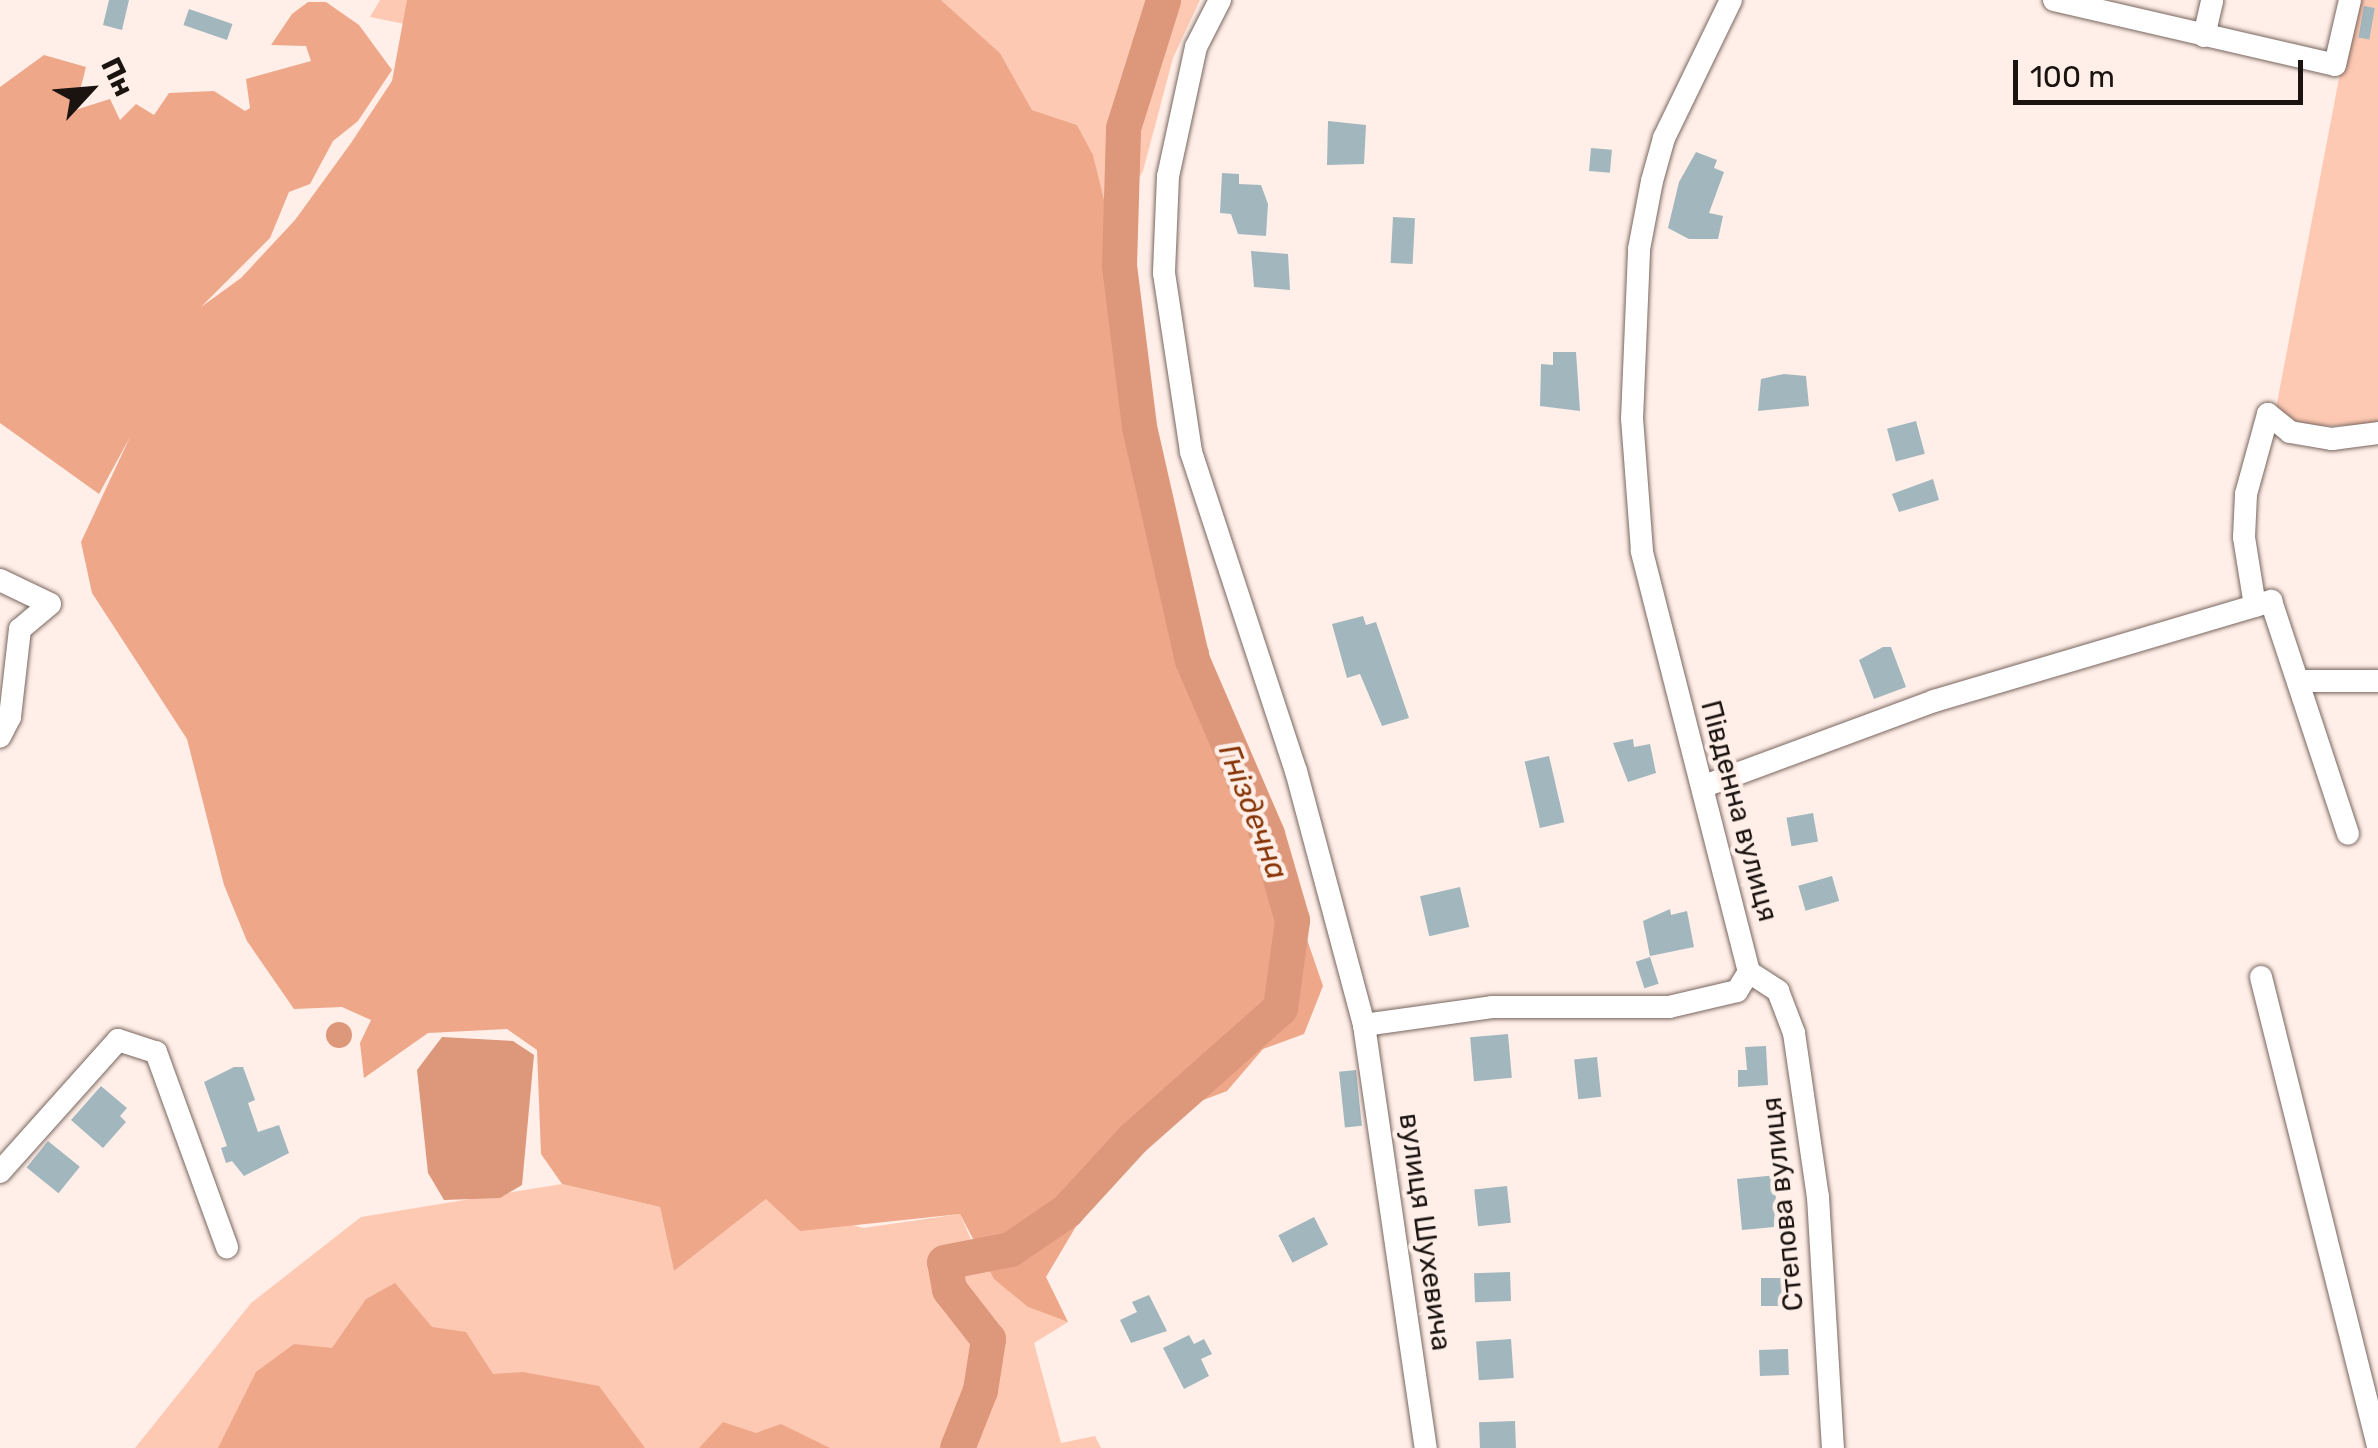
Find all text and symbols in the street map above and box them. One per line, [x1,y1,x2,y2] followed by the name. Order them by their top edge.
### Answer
[40,40,140,140] north arrow
[2018,40,2308,102] scale bar
[94,52,141,101] text: Пн
[2030,59,2115,95] text: 100 m
[1693,697,1785,925] street label: Південна вулиця
[1211,740,1295,884] water label: Гніздечна
[1755,1095,1811,1313] street label: Степова вулиця
[1392,1111,1458,1353] street label: вулиця Шухевича

